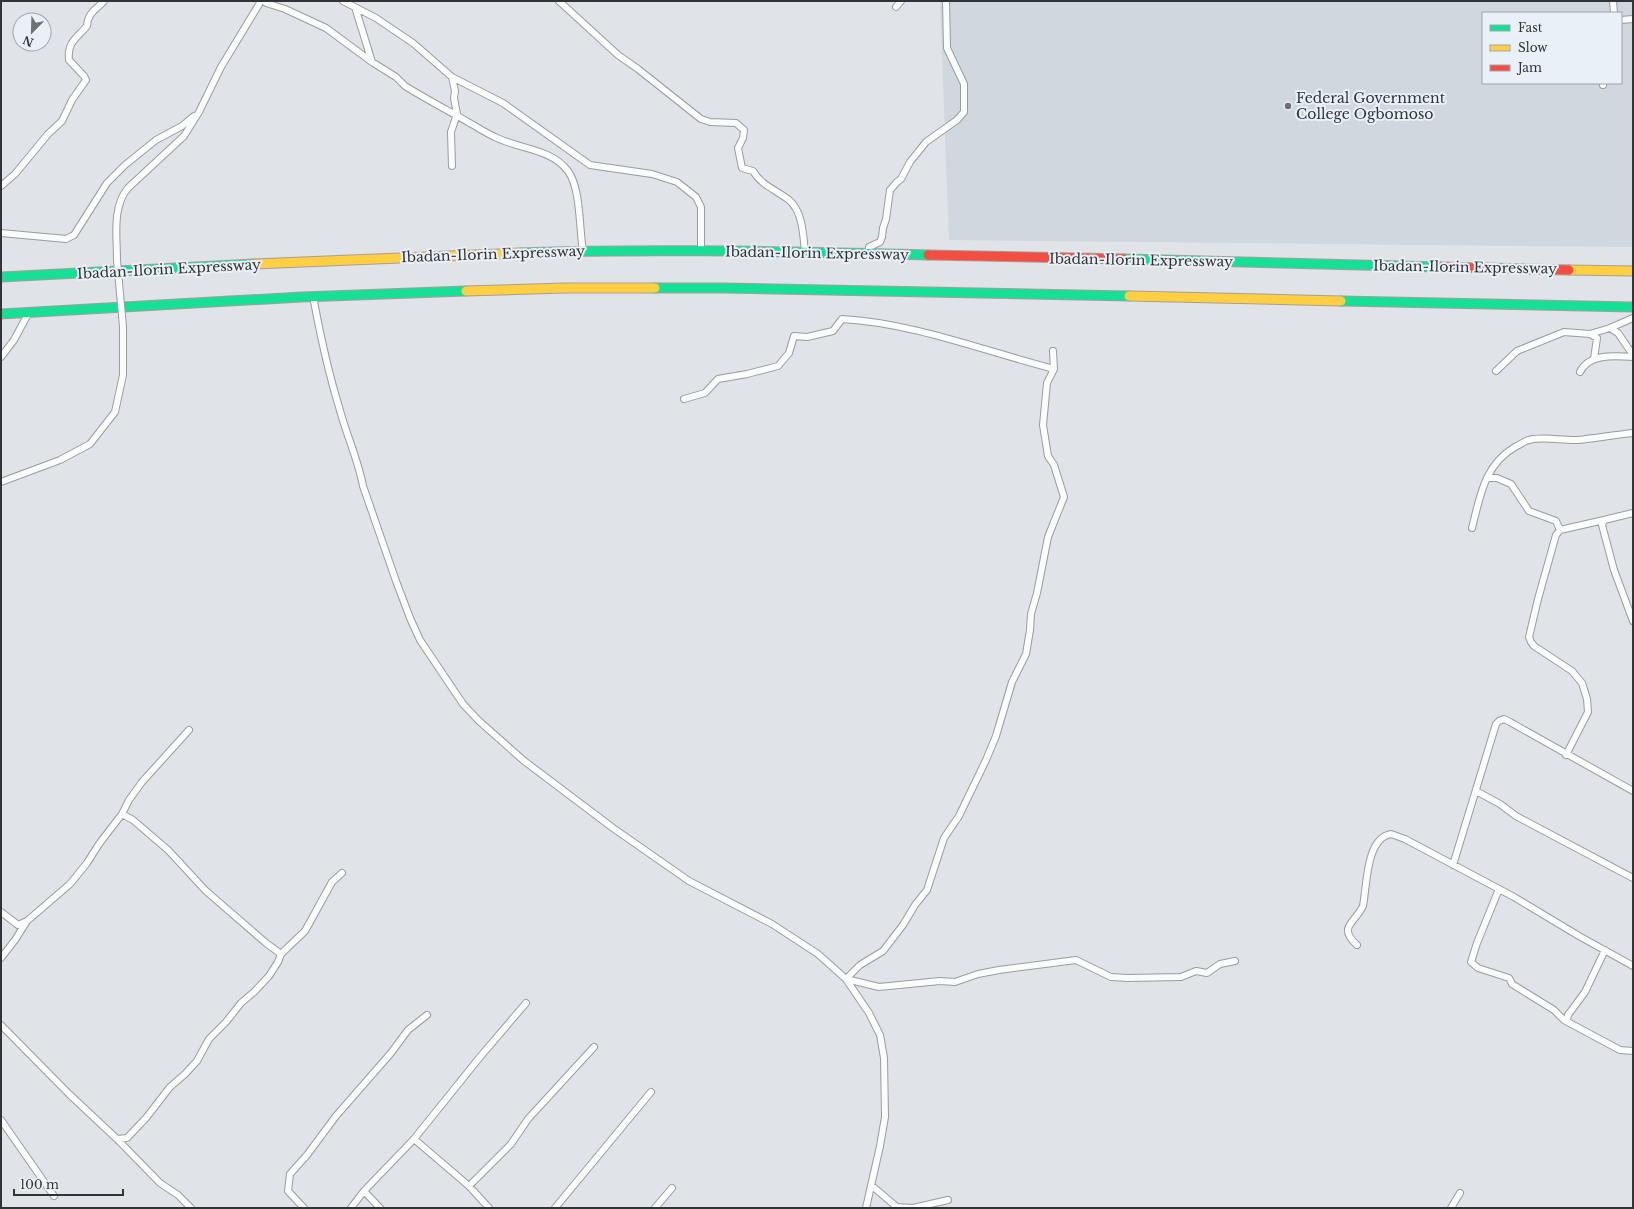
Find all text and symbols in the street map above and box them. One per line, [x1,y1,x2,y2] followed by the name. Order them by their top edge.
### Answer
[12,12,52,52] north arrow
[1482,12,1622,84] legend
[1518,20,1543,35] text: Fast
[20,32,36,50] text: N
[1518,40,1548,55] text: Slow
[1516,60,1542,75] text: Jam
[1296,89,1446,123] place label: Federal Government College Ogbomoso
[1283,101,1293,111] marker: Federal Government College Ogbomoso
[401,242,585,266] street label: Ibadan-Ilorin Expressway
[725,242,909,264] street label: Ibadan-Ilorin Expressway
[1049,249,1233,271] street label: Ibadan-Ilorin Expressway
[77,255,261,283] street label: Ibadan-Ilorin Expressway
[1373,256,1557,278] street label: Ibadan-Ilorin Expressway
[14,1171,123,1197] scale bar
[20,1177,59,1192] text: 100 m

